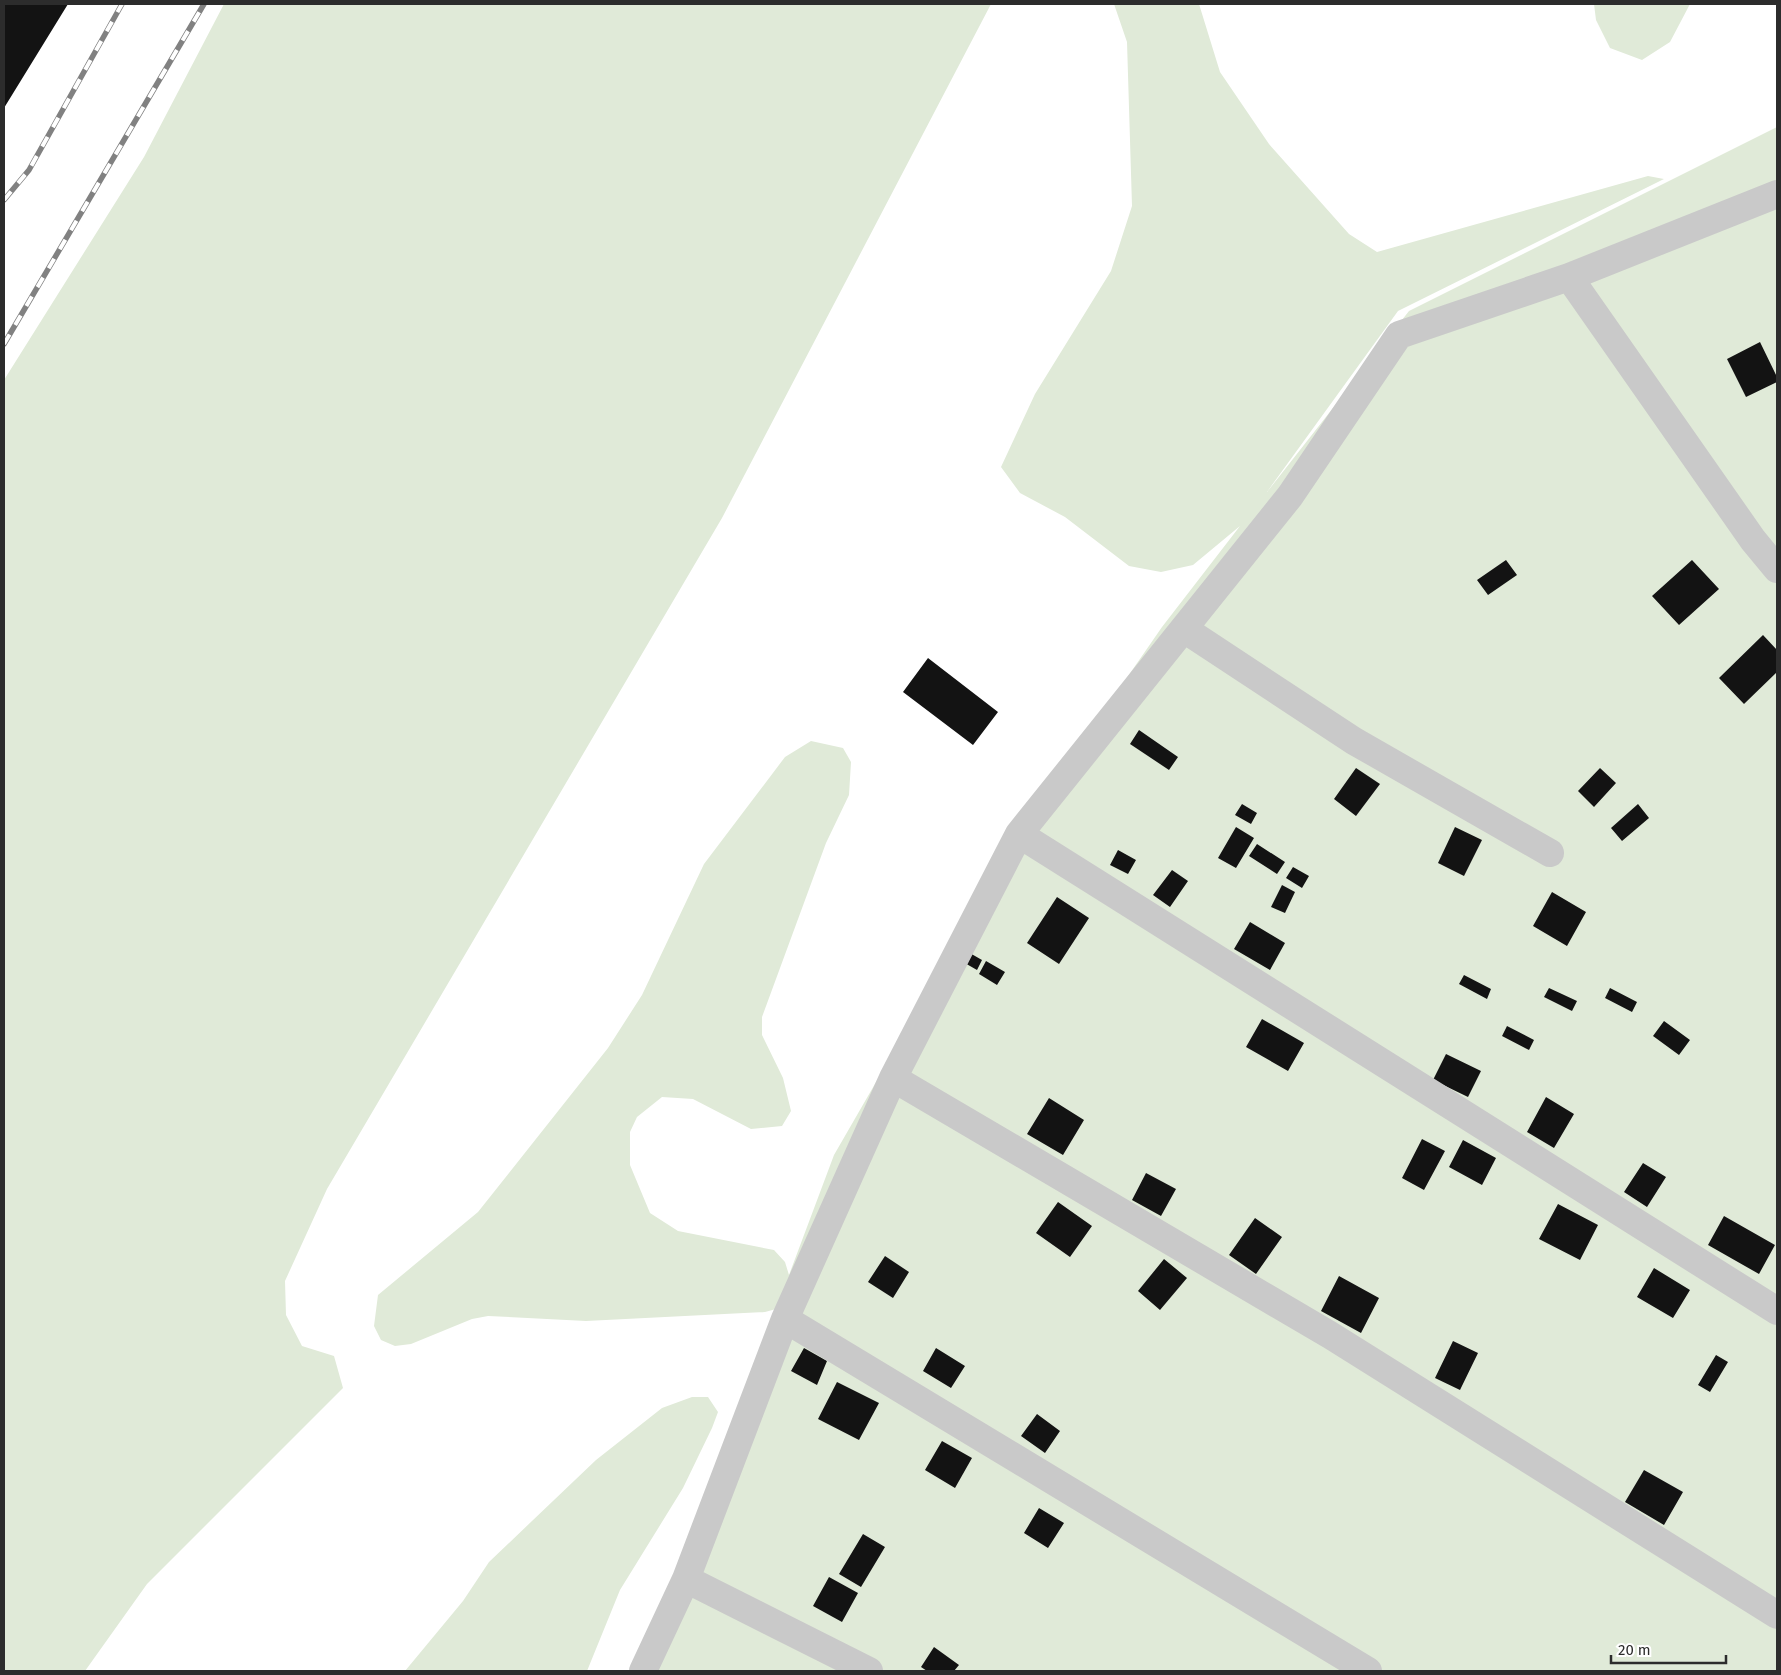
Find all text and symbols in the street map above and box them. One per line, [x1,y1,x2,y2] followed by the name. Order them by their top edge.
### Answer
[1611,1632,1726,1664] scale bar
[1618,1641,1651,1659] text: 20 m

